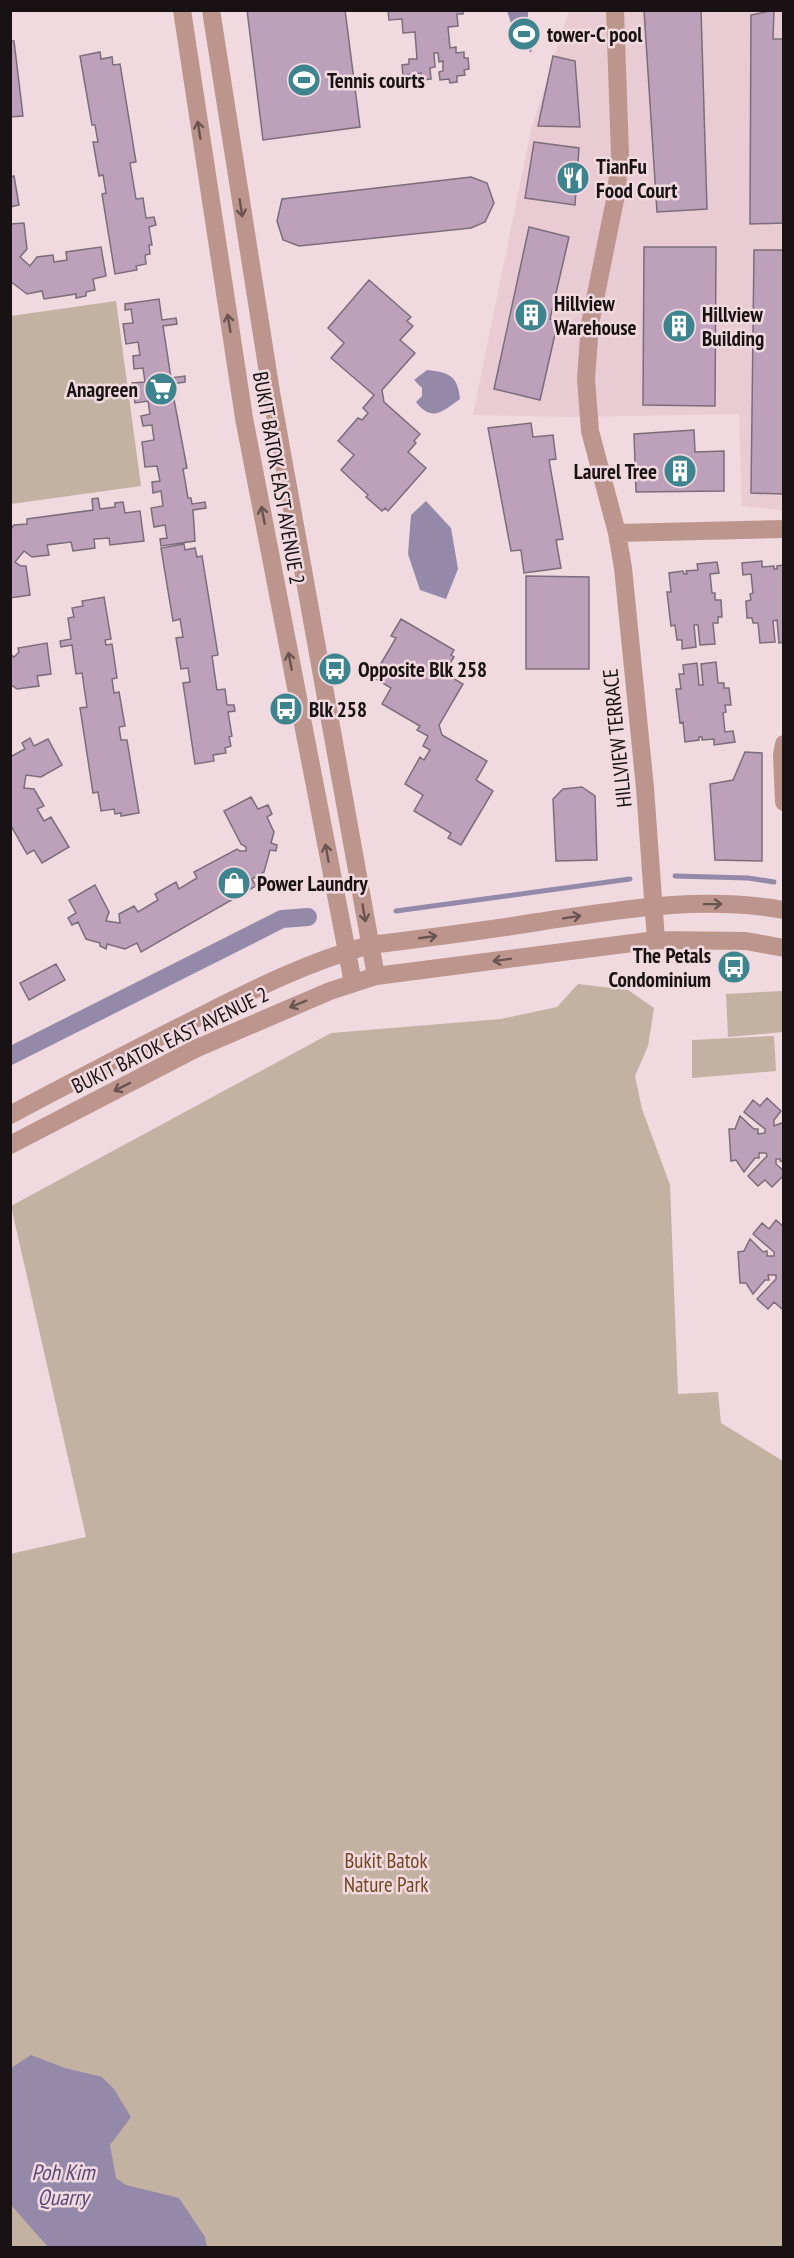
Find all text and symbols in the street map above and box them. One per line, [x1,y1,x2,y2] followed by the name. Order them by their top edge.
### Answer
[506,16,542,52] sports icon: tower-C pool
[547,21,643,48] place label: tower-C pool
[286,62,322,98] sports icon: Tennis courts
[327,67,425,94] place label: Tennis courts
[194,121,205,140] one-way arrow
[596,153,677,204] place label: TianFu Food Court
[555,160,591,196] restaurant icon: TianFu Food Court
[236,198,247,218] one-way arrow
[553,290,637,341] place label: Hillview Warehouse
[513,297,549,333] building icon: Hillview Warehouse
[702,301,764,352] place label: Hillview Building
[661,308,697,344] building icon: Hillview Building
[224,313,235,333] one-way arrow
[247,369,311,587] street label: BUKIT BATOK EAST AVENUE 2
[143,371,179,407] supermarket icon: Anagreen
[66,376,138,403] place label: Anagreen
[662,453,698,489] building icon: Laurel Tree
[574,458,657,485] place label: Laurel Tree
[257,506,268,525] one-way arrow
[317,651,353,687] bus stop icon: Opposite Blk 258
[284,652,295,672] one-way arrow
[358,656,487,683] place label: Opposite Blk 258
[596,667,638,809] street label: HILLVIEW TERRACE
[268,691,304,727] bus stop icon: Blk 258
[309,696,367,723] place label: Blk 258
[322,843,333,863] one-way arrow
[216,865,252,901] shop icon: Power Laundry
[257,870,368,897] place label: Power Laundry
[703,898,723,910] one-way arrow
[359,903,370,923] one-way arrow
[562,912,582,923] one-way arrow
[417,932,437,943] one-way arrow
[608,942,711,993] place label: The Petals Condominium
[716,949,752,985] bus stop icon: The Petals Condominium
[493,954,512,965] one-way arrow
[67,981,273,1099] street label: BUKIT BATOK EAST AVENUE 2
[290,999,308,1010] one-way arrow
[114,1081,131,1093] one-way arrow
[344,1847,428,1898] park label: Bukit Batok Nature Park
[31,2158,96,2211] water label: Poh Kim Quarry

